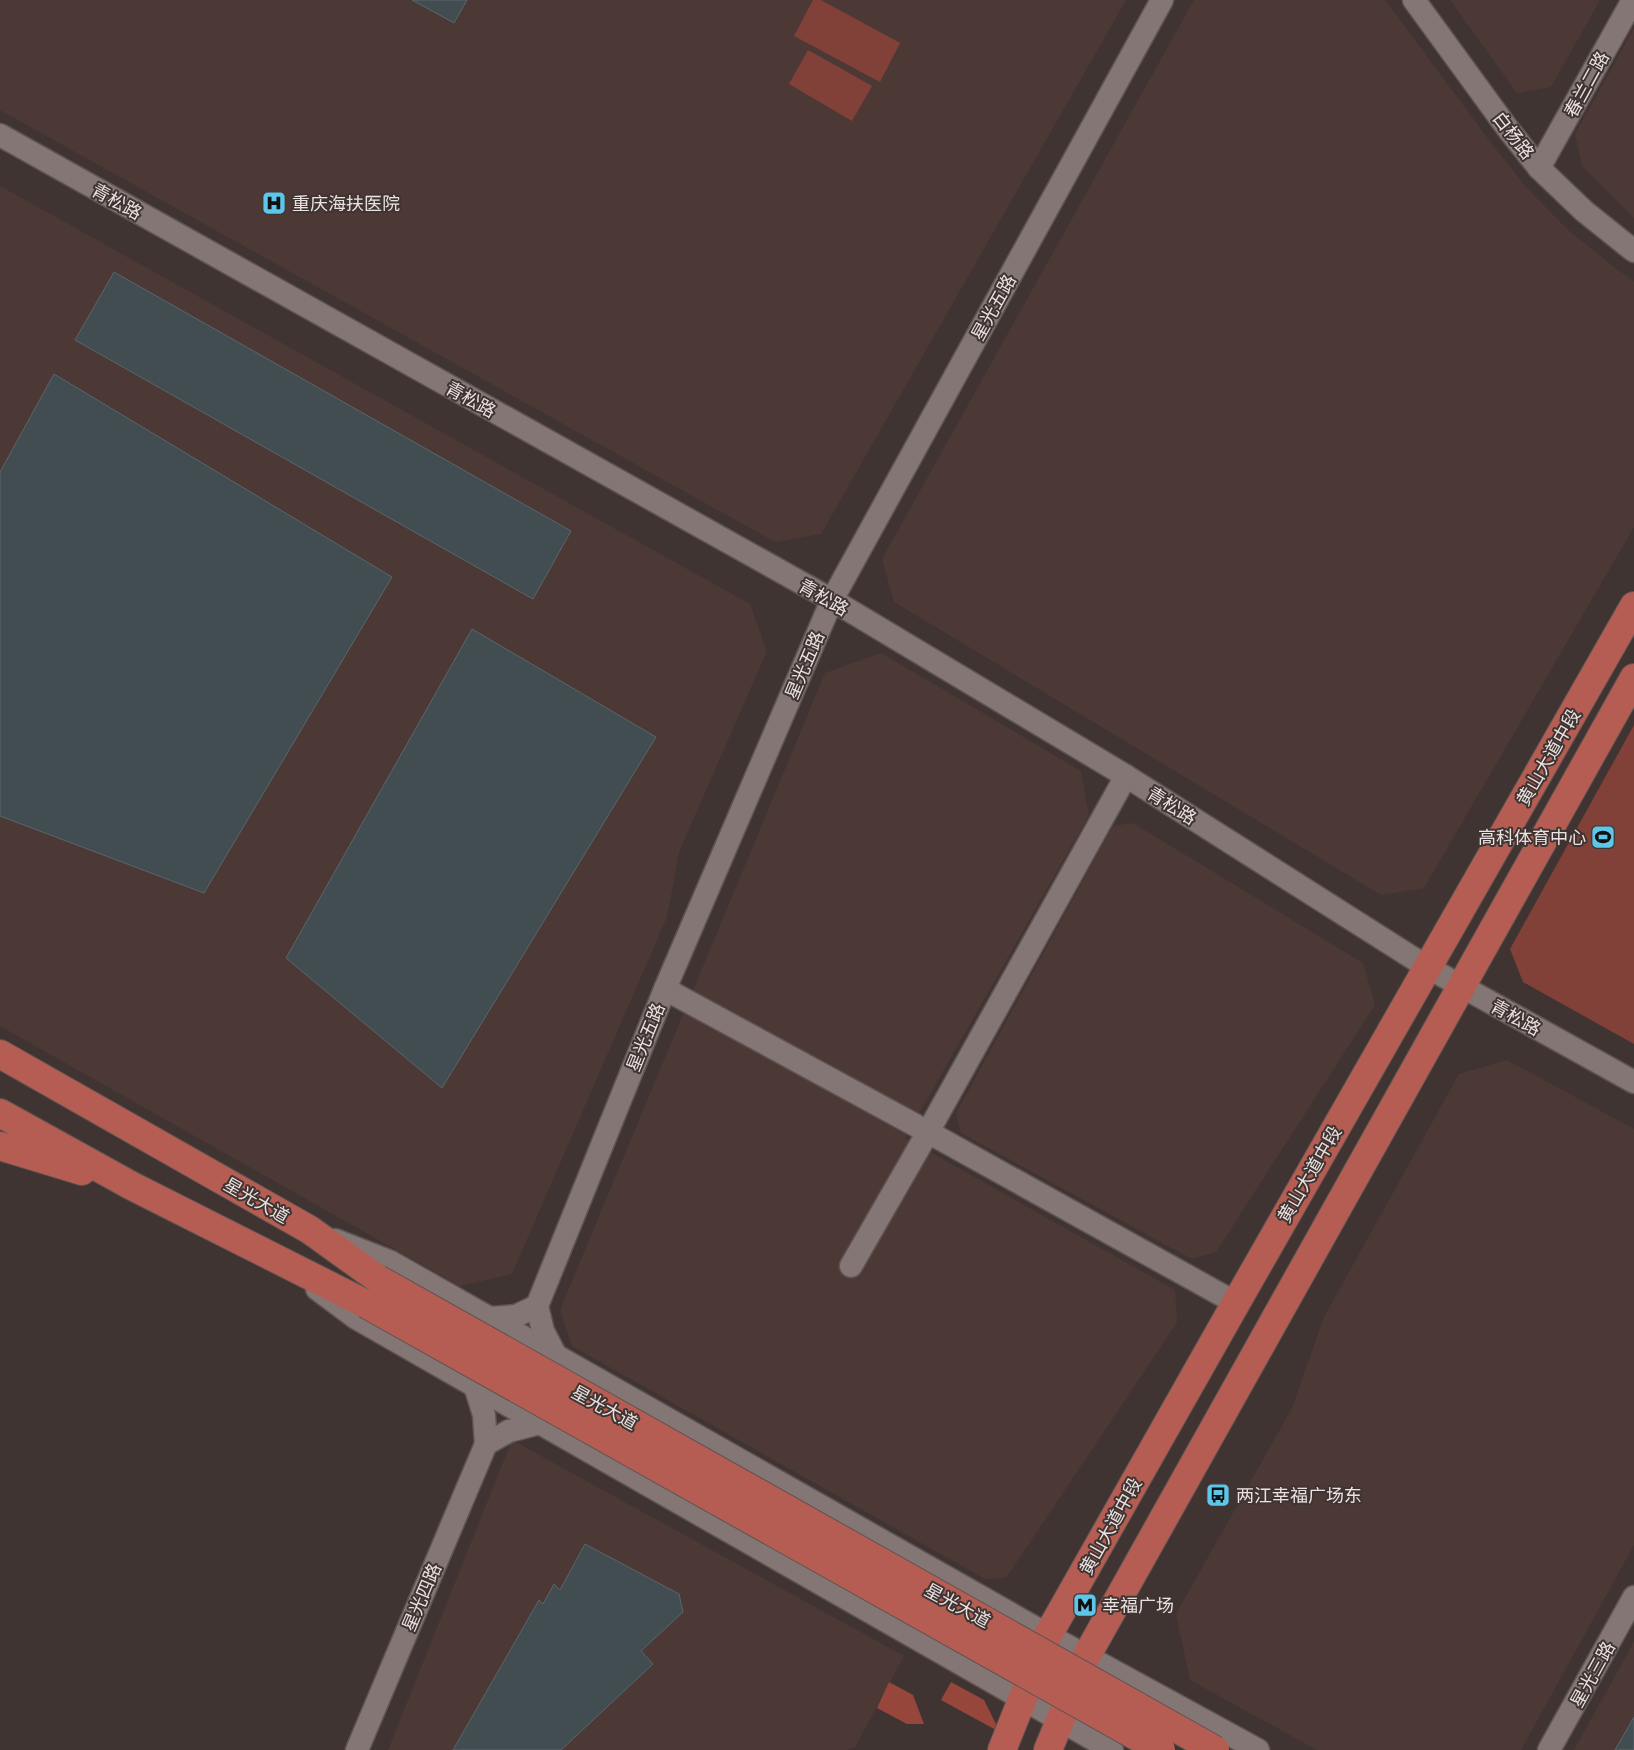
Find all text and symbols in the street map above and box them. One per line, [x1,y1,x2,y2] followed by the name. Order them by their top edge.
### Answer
[1560,48,1612,120] street label: 春兰二路
[1489,108,1539,162] street label: 白杨路
[89,179,145,223] street label: 青松路
[261,190,287,216] hospital icon: 重庆海扶医院
[292,193,400,213] place label: 重庆海扶医院
[967,271,1019,343] street label: 星光五路
[443,377,499,421] street label: 青松路
[796,575,852,619] street label: 青松路
[781,628,827,702] street label: 星光五路
[1512,705,1584,809] street label: 黄山大道中段
[1144,782,1200,828] street label: 青松路
[1590,824,1616,850] sports icon: 高科体育中心
[1478,827,1586,847] place label: 高科体育中心
[1488,995,1544,1039] street label: 青松路
[622,1000,668,1074] street label: 星光五路
[1273,1122,1345,1226] street label: 黄山大道中段
[221,1173,293,1227] street label: 星光大道
[569,1381,641,1433] street label: 星光大道
[1075,1474,1145,1578] street label: 黄山大道中段
[1205,1482,1231,1508] bus stop icon: 两江幸福广场东
[1236,1485,1362,1505] place label: 两江幸福广场东
[398,1560,444,1634] street label: 星光四路
[922,1579,994,1631] street label: 星光大道
[1072,1592,1098,1618] metro station icon: 幸福广场
[1102,1595,1174,1615] place label: 幸福广场
[1566,1638,1618,1710] street label: 星光三路

